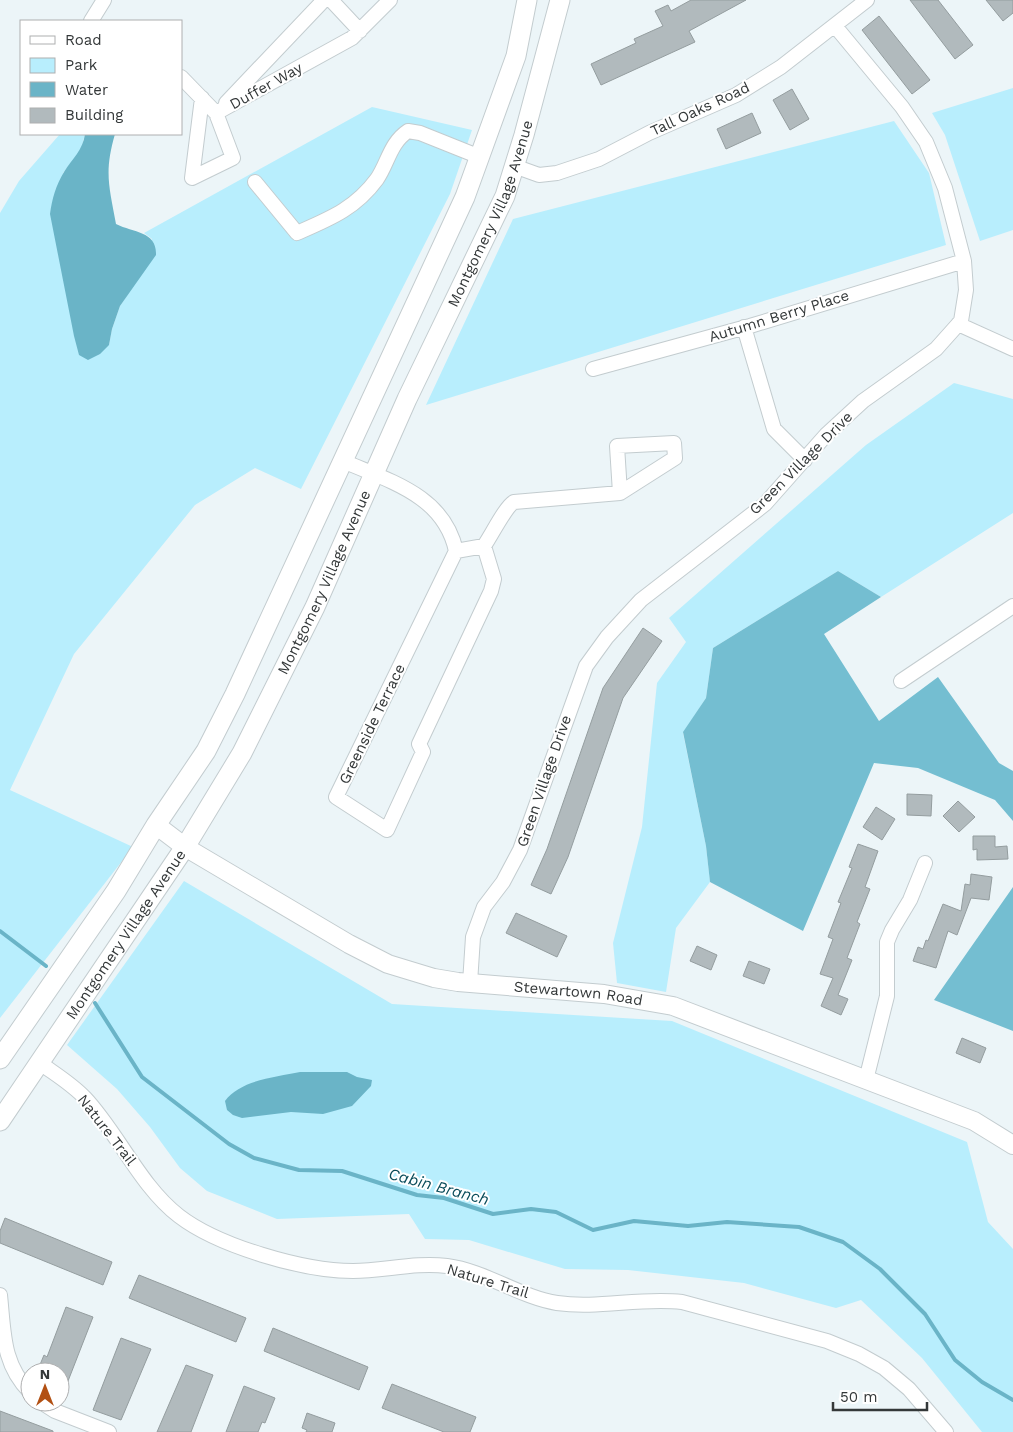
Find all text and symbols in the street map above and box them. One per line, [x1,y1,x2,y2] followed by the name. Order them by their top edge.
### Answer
[20,20,182,135] legend
[65,31,102,49] text: Road
[65,56,98,74] text: Park
[226,59,306,113] street label: Duffer Way
[647,78,753,140] street label: Tall Oaks Road
[65,81,108,99] text: Water
[65,106,123,124] text: Building
[444,118,537,310] street label: Montgomery Village Avenue
[707,286,851,346] street label: Autumn Berry Place
[746,408,856,518] street label: Green Village Drive
[274,487,374,677] street label: Montgomery Village Avenue
[335,661,409,787] street label: Greenside Terrace
[513,713,575,849] street label: Green Village Drive
[62,846,190,1023] street label: Montgomery Village Avenue
[513,978,644,1010] street label: Stewartown Road
[74,1091,140,1169] street label: Nature Trail
[386,1164,491,1209] water label: Cabin Branch
[445,1260,532,1302] street label: Nature Trail
[20,1362,70,1412] north arrow
[40,1366,50,1382] text: N
[833,1380,927,1412] scale bar
[840,1388,877,1406] text: 50 m

